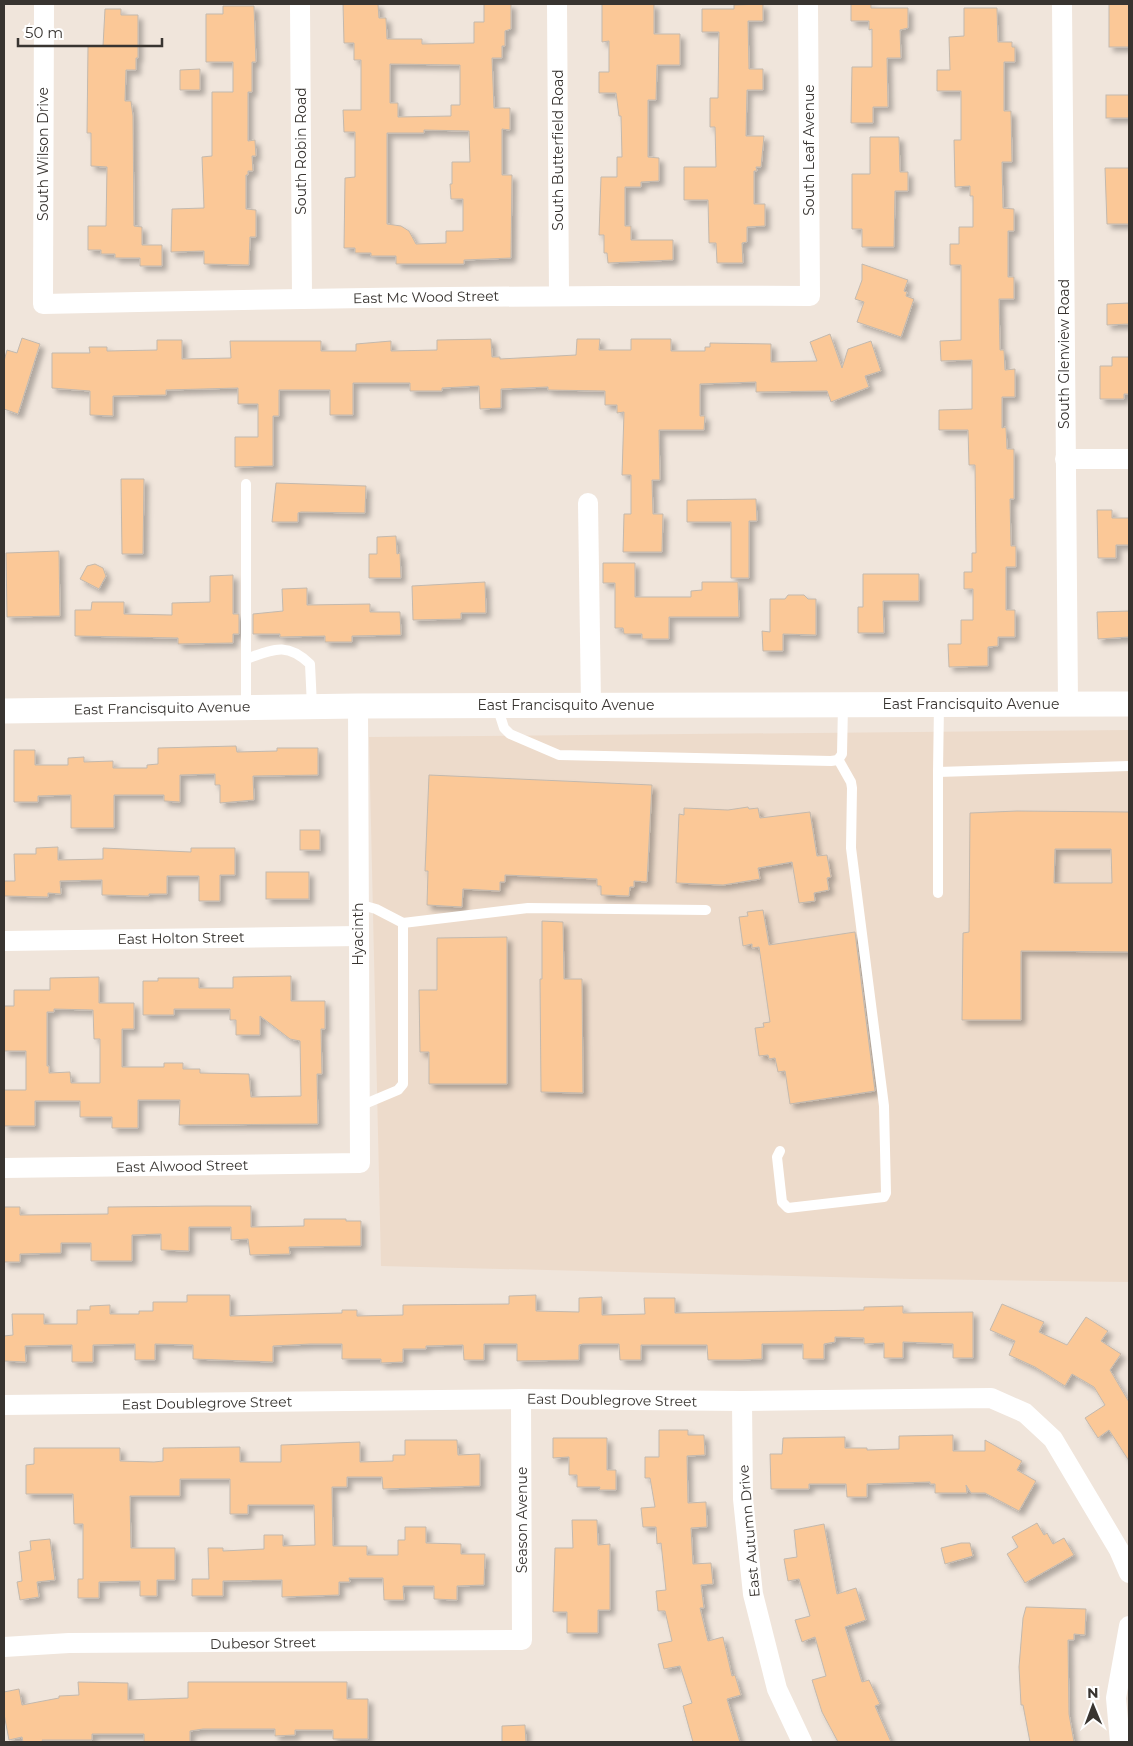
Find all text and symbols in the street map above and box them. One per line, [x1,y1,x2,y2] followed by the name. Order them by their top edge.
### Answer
[18,15,161,47] scale bar
[25,23,63,42] text: 50 m
[549,69,567,231] street label: South Butterfield Road
[800,84,818,216] street label: South Leaf Avenue
[34,87,52,221] street label: South Wilson Drive
[292,87,310,215] street label: South Robin Road
[1055,279,1073,429] street label: South Glenview Road
[353,287,500,307] street label: East Mc Wood Street
[883,695,1059,713] street label: East Francisquito Avenue
[478,696,654,714] street label: East Francisquito Avenue
[73,697,251,719] street label: East Francisquito Avenue
[349,902,367,966] street label: Hyacinth
[117,928,245,948] street label: East Holton Street
[116,1156,249,1176] street label: East Alwood Street
[527,1390,698,1410] street label: East Doublegrove Street
[122,1393,293,1413] street label: East Doublegrove Street
[734,1464,764,1598] street label: East Autumn Drive
[513,1467,531,1573] street label: Season Avenue
[210,1633,317,1653] street label: Dubesor Street
[1068,1681,1118,1731] north arrow
[1087,1684,1099,1702] text: N

